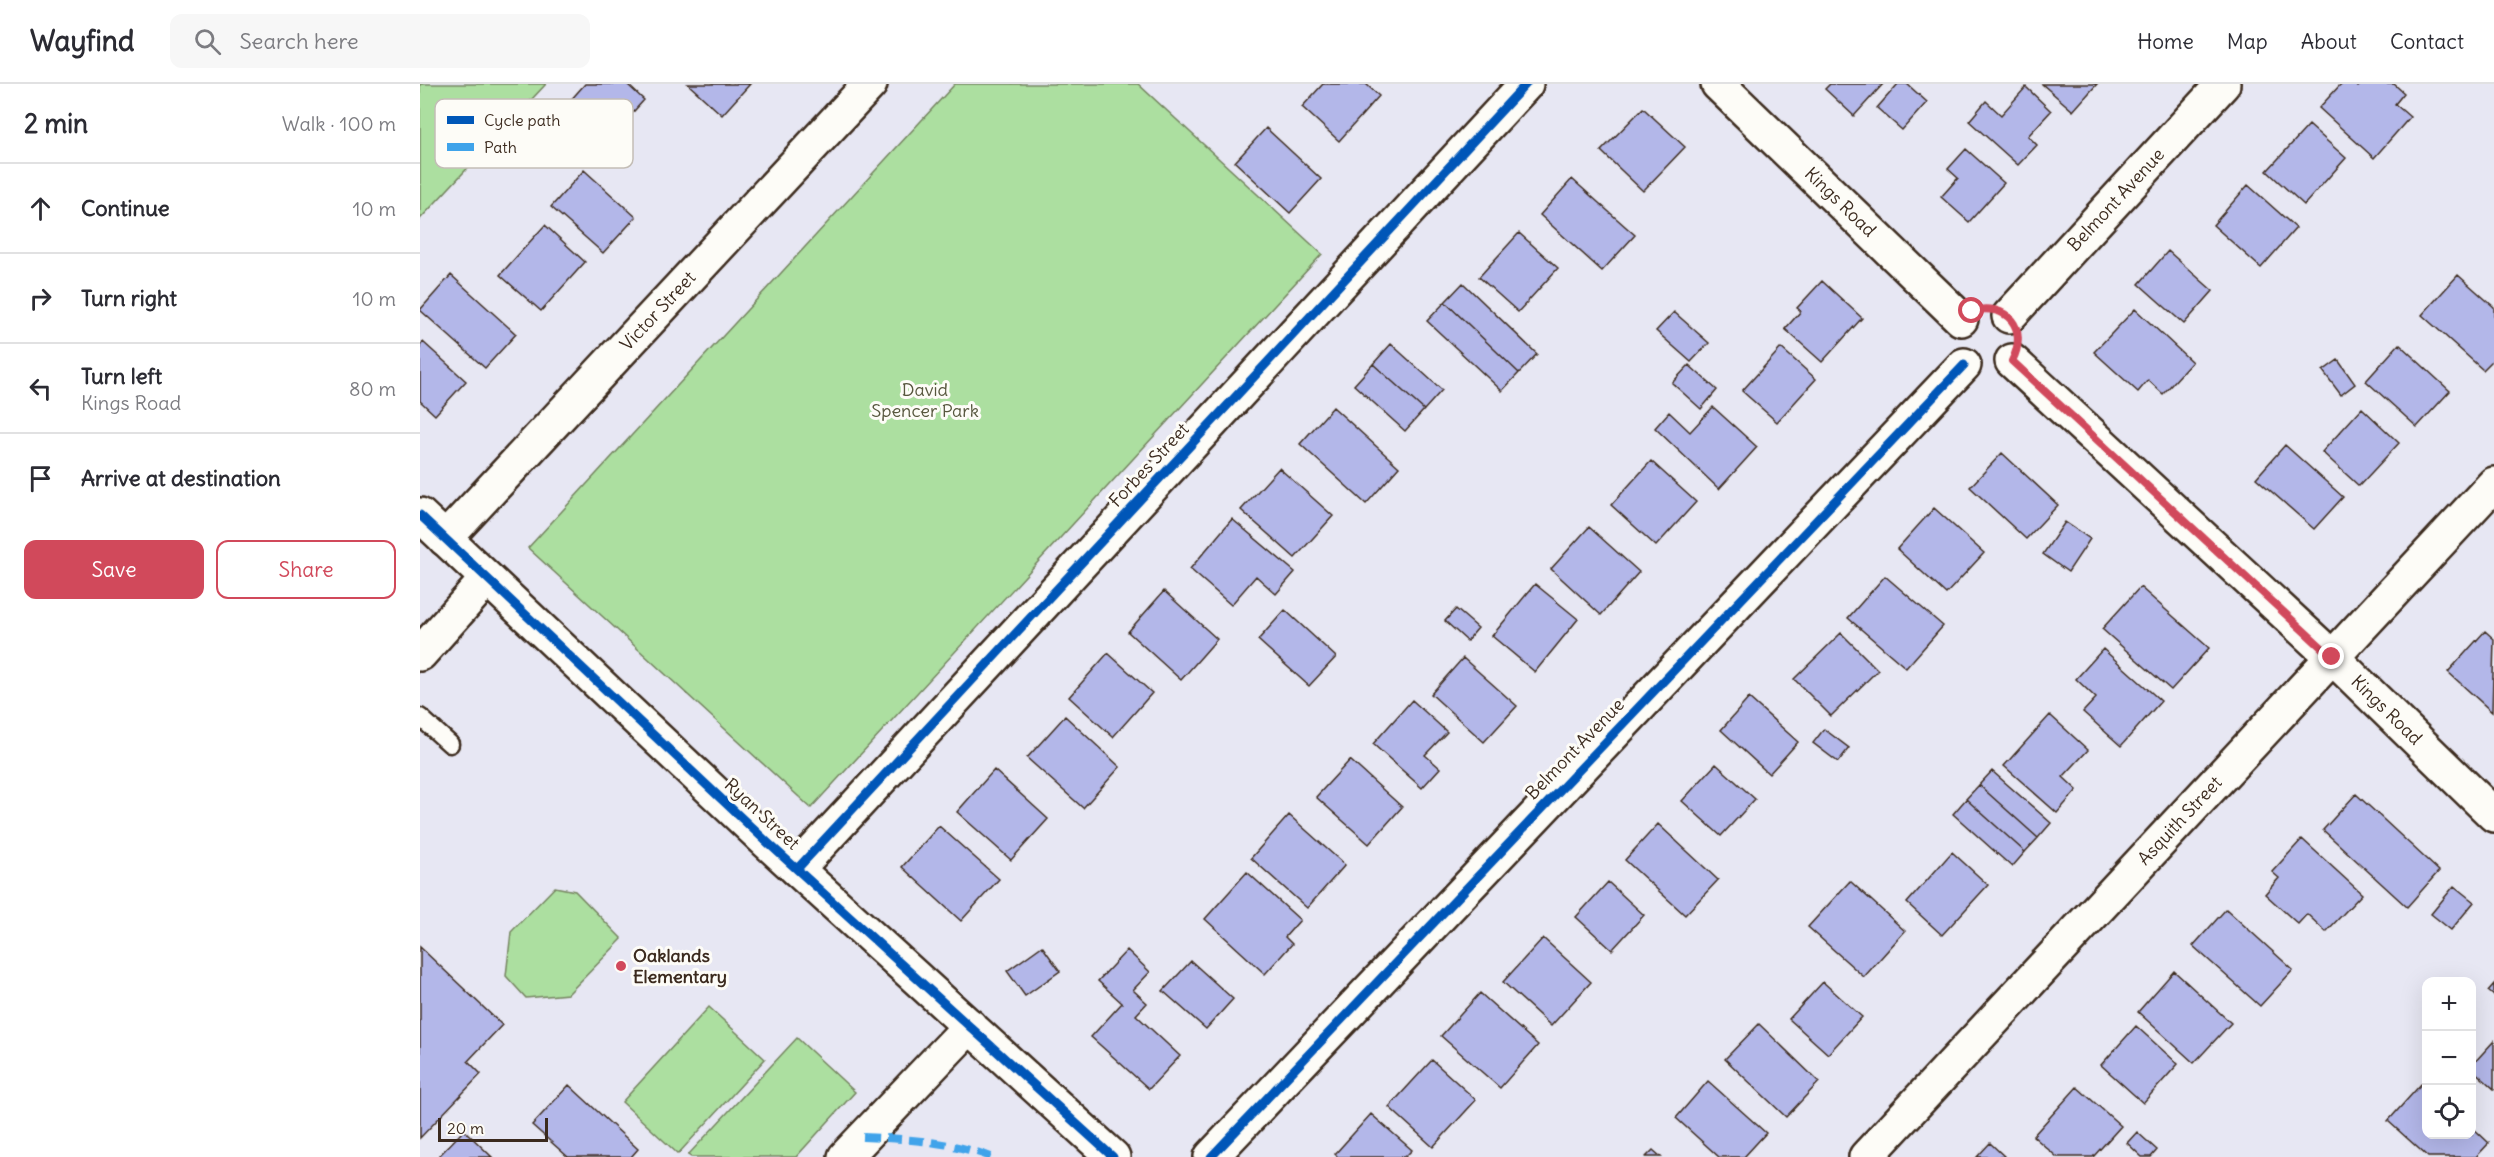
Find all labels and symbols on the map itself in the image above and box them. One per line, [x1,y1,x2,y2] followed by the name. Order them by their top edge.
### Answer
[435,99,633,168] legend
[484,110,560,130] text: Cycle path
[484,137,517,157] text: Path
[2062,143,2169,256] street label: Belmont Avenue
[1800,162,1881,242] street label: Kings Road
[615,266,700,355] street label: Victor Street
[1958,297,1984,323] route start
[871,378,979,422] park label: David Spencer Park
[1104,418,1194,512] street label: Forbes Street
[2318,643,2344,669] route end
[2346,670,2428,750] street label: Kings Road
[1520,693,1629,804] street label: Belmont Avenue
[2132,771,2226,870] street label: Asquith Street
[720,773,805,854] street label: Ryan Street
[633,944,727,988] place label: Oaklands Elementary
[614,959,628,973] marker: Oaklands Elementary
[438,1115,548,1142] scale bar

